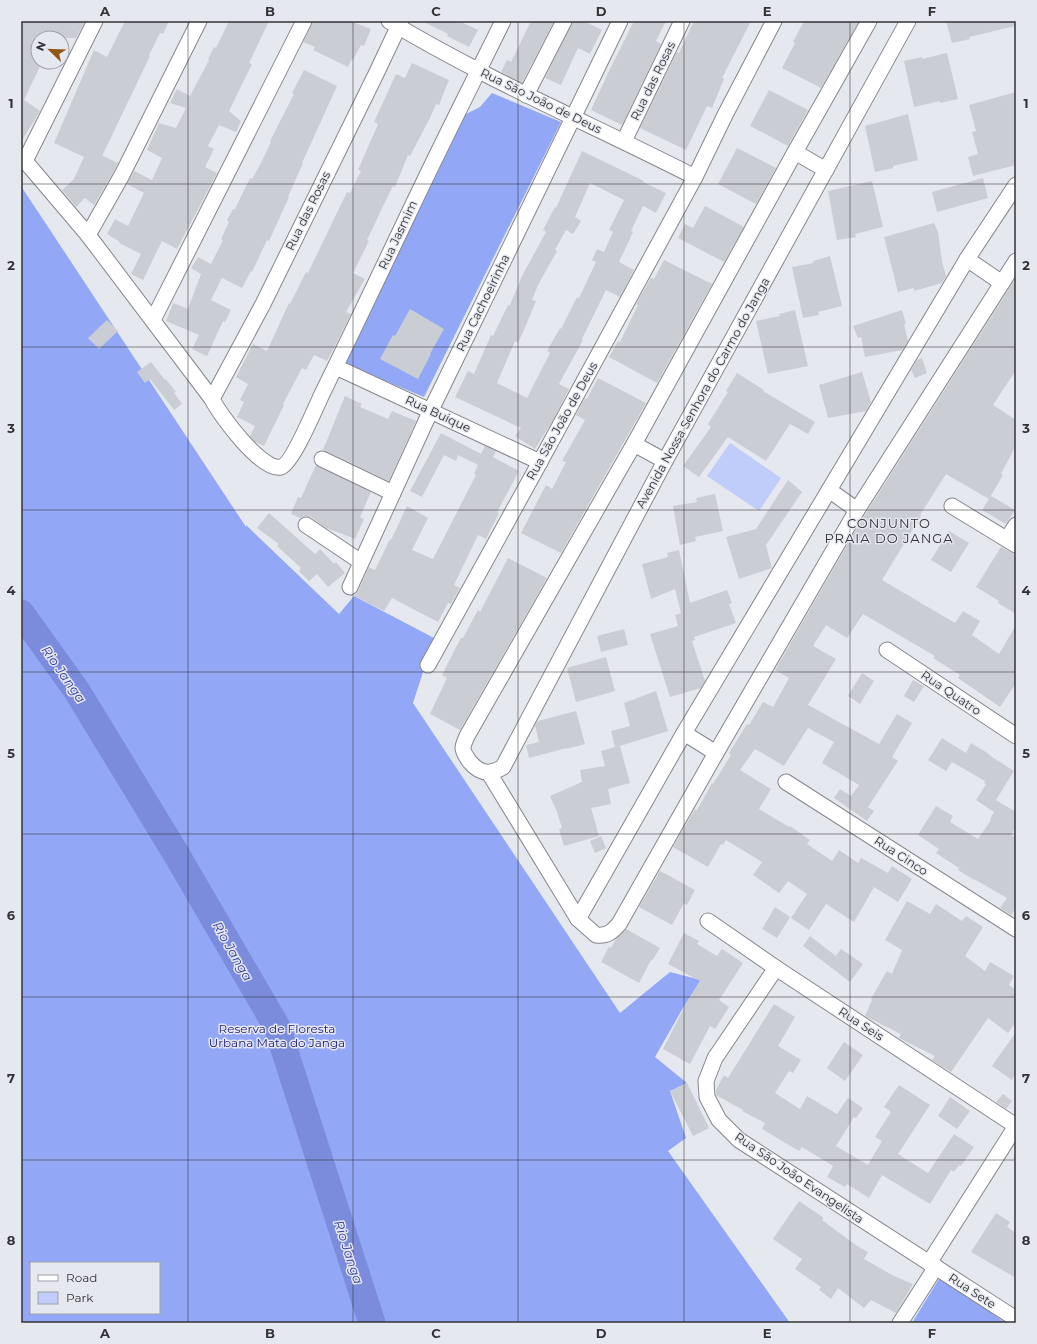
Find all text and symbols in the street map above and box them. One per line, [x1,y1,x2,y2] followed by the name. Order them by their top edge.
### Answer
[99,3,111,19] text: A
[265,3,275,19] text: B
[431,3,441,19] text: C
[596,3,607,19] text: D
[763,3,772,19] text: E
[928,3,936,19] text: F
[30,30,70,70] north arrow
[33,39,49,53] text: N
[627,39,678,123] street label: Rua das Rosas
[478,65,604,136] street label: Rua São João de Deus
[8,95,14,111] text: 1
[1023,95,1029,111] text: 1
[282,169,333,253] street label: Rua das Rosas
[375,198,420,272] street label: Rua Jasmim
[452,252,513,354] street label: Rua Cachoeirinha
[7,257,15,273] text: 2
[1022,257,1030,273] text: 2
[633,275,772,511] street label: Avenida Nossa Senhora do Carmo do Janga
[523,359,600,483] street label: Rua São João de Deus
[403,392,473,435] street label: Rua Buique
[6,420,15,436] text: 3
[1021,420,1030,436] text: 3
[824,515,954,546] district label: CONJUNTO PRAIA DO JANGA
[7,582,16,598] text: 4
[1022,582,1031,598] text: 4
[38,642,90,706] water label: Rio Janga
[918,667,984,718] street label: Rua Quatro
[7,745,15,761] text: 5
[1022,745,1030,761] text: 5
[872,833,931,878] street label: Rua Cinco
[7,907,16,923] text: 6
[1022,907,1031,923] text: 6
[210,918,257,984] water label: Rio Janga
[836,1003,887,1044] street label: Rua Seis
[209,1021,345,1050] park label: Reserva de Floresta Urbana Mata do Janga
[7,1070,15,1086] text: 7
[1022,1070,1030,1086] text: 7
[732,1129,867,1226] street label: Rua São João Evangelista
[331,1218,367,1286] water label: Rio Janga
[7,1232,16,1248] text: 8
[1022,1232,1031,1248] text: 8
[30,1262,160,1314] legend
[66,1270,97,1285] text: Road
[946,1270,999,1311] street label: Rua Sete
[66,1290,94,1305] text: Park
[99,1325,111,1341] text: A
[265,1325,275,1341] text: B
[431,1325,441,1341] text: C
[596,1325,607,1341] text: D
[763,1325,772,1341] text: E
[928,1325,936,1341] text: F

